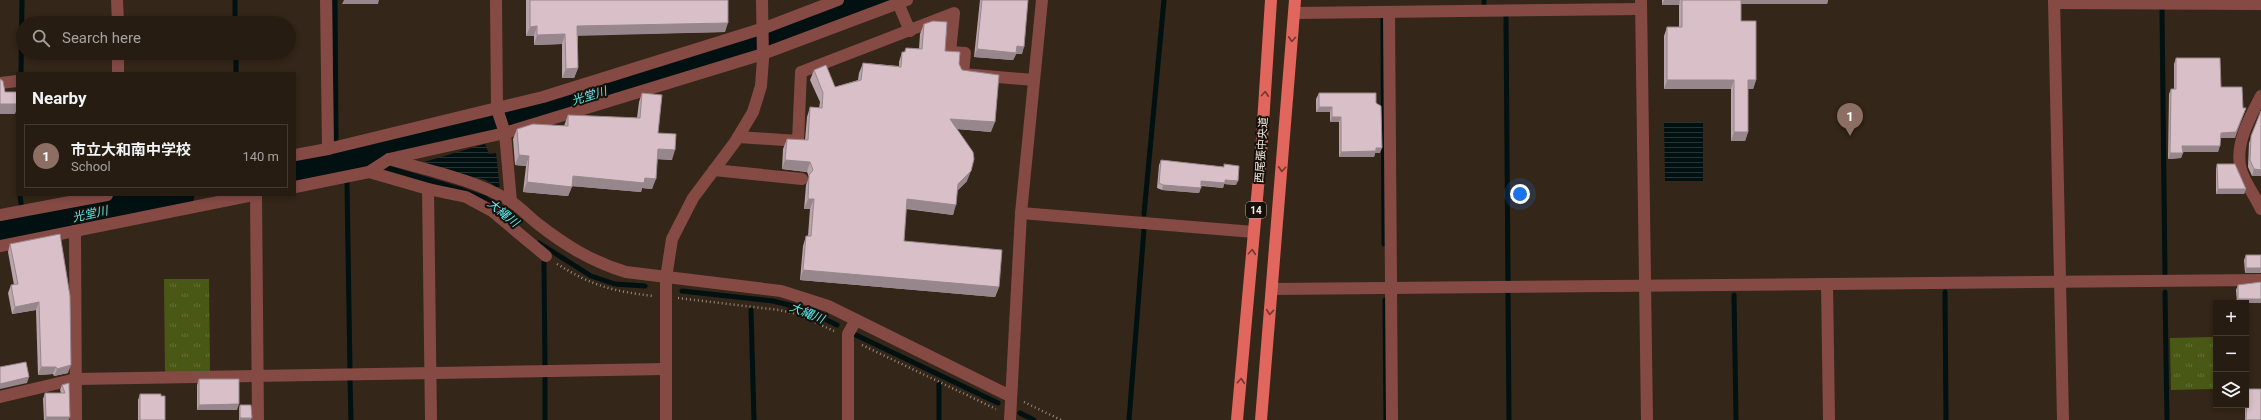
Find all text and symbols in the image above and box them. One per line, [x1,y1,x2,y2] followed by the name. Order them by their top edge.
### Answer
[16,16,296,60] search box
[30,27,52,49] icon: search
[62,29,141,47] text: Search here
[1287,36,1296,42] one-way arrow
[570,83,610,108] water label: 光堂川
[32,88,87,108] text: Nearby
[1261,91,1269,97] one-way arrow
[1837,103,1863,136] pin: 1
[1253,117,1270,183] street label: 西尾張中央道
[71,141,191,159] text: 市立大和南中学校
[42,149,50,164] text: 1
[242,149,279,164] text: 140 m
[71,159,111,174] text: School
[1278,165,1287,172] one-way arrow
[1510,184,1530,204] your location
[485,196,523,231] water label: 大縄川
[1246,202,1266,218] road number: 14
[71,203,111,225] water label: 光堂川
[1248,249,1257,255] one-way arrow
[788,300,828,327] water label: 大縄川
[2213,300,2249,408] map controls
[2213,300,2249,336] button: +
[1266,309,1275,315] one-way arrow
[2213,336,2249,372] button: −
[2213,372,2249,408] button: layers
[1236,378,1245,384] one-way arrow

